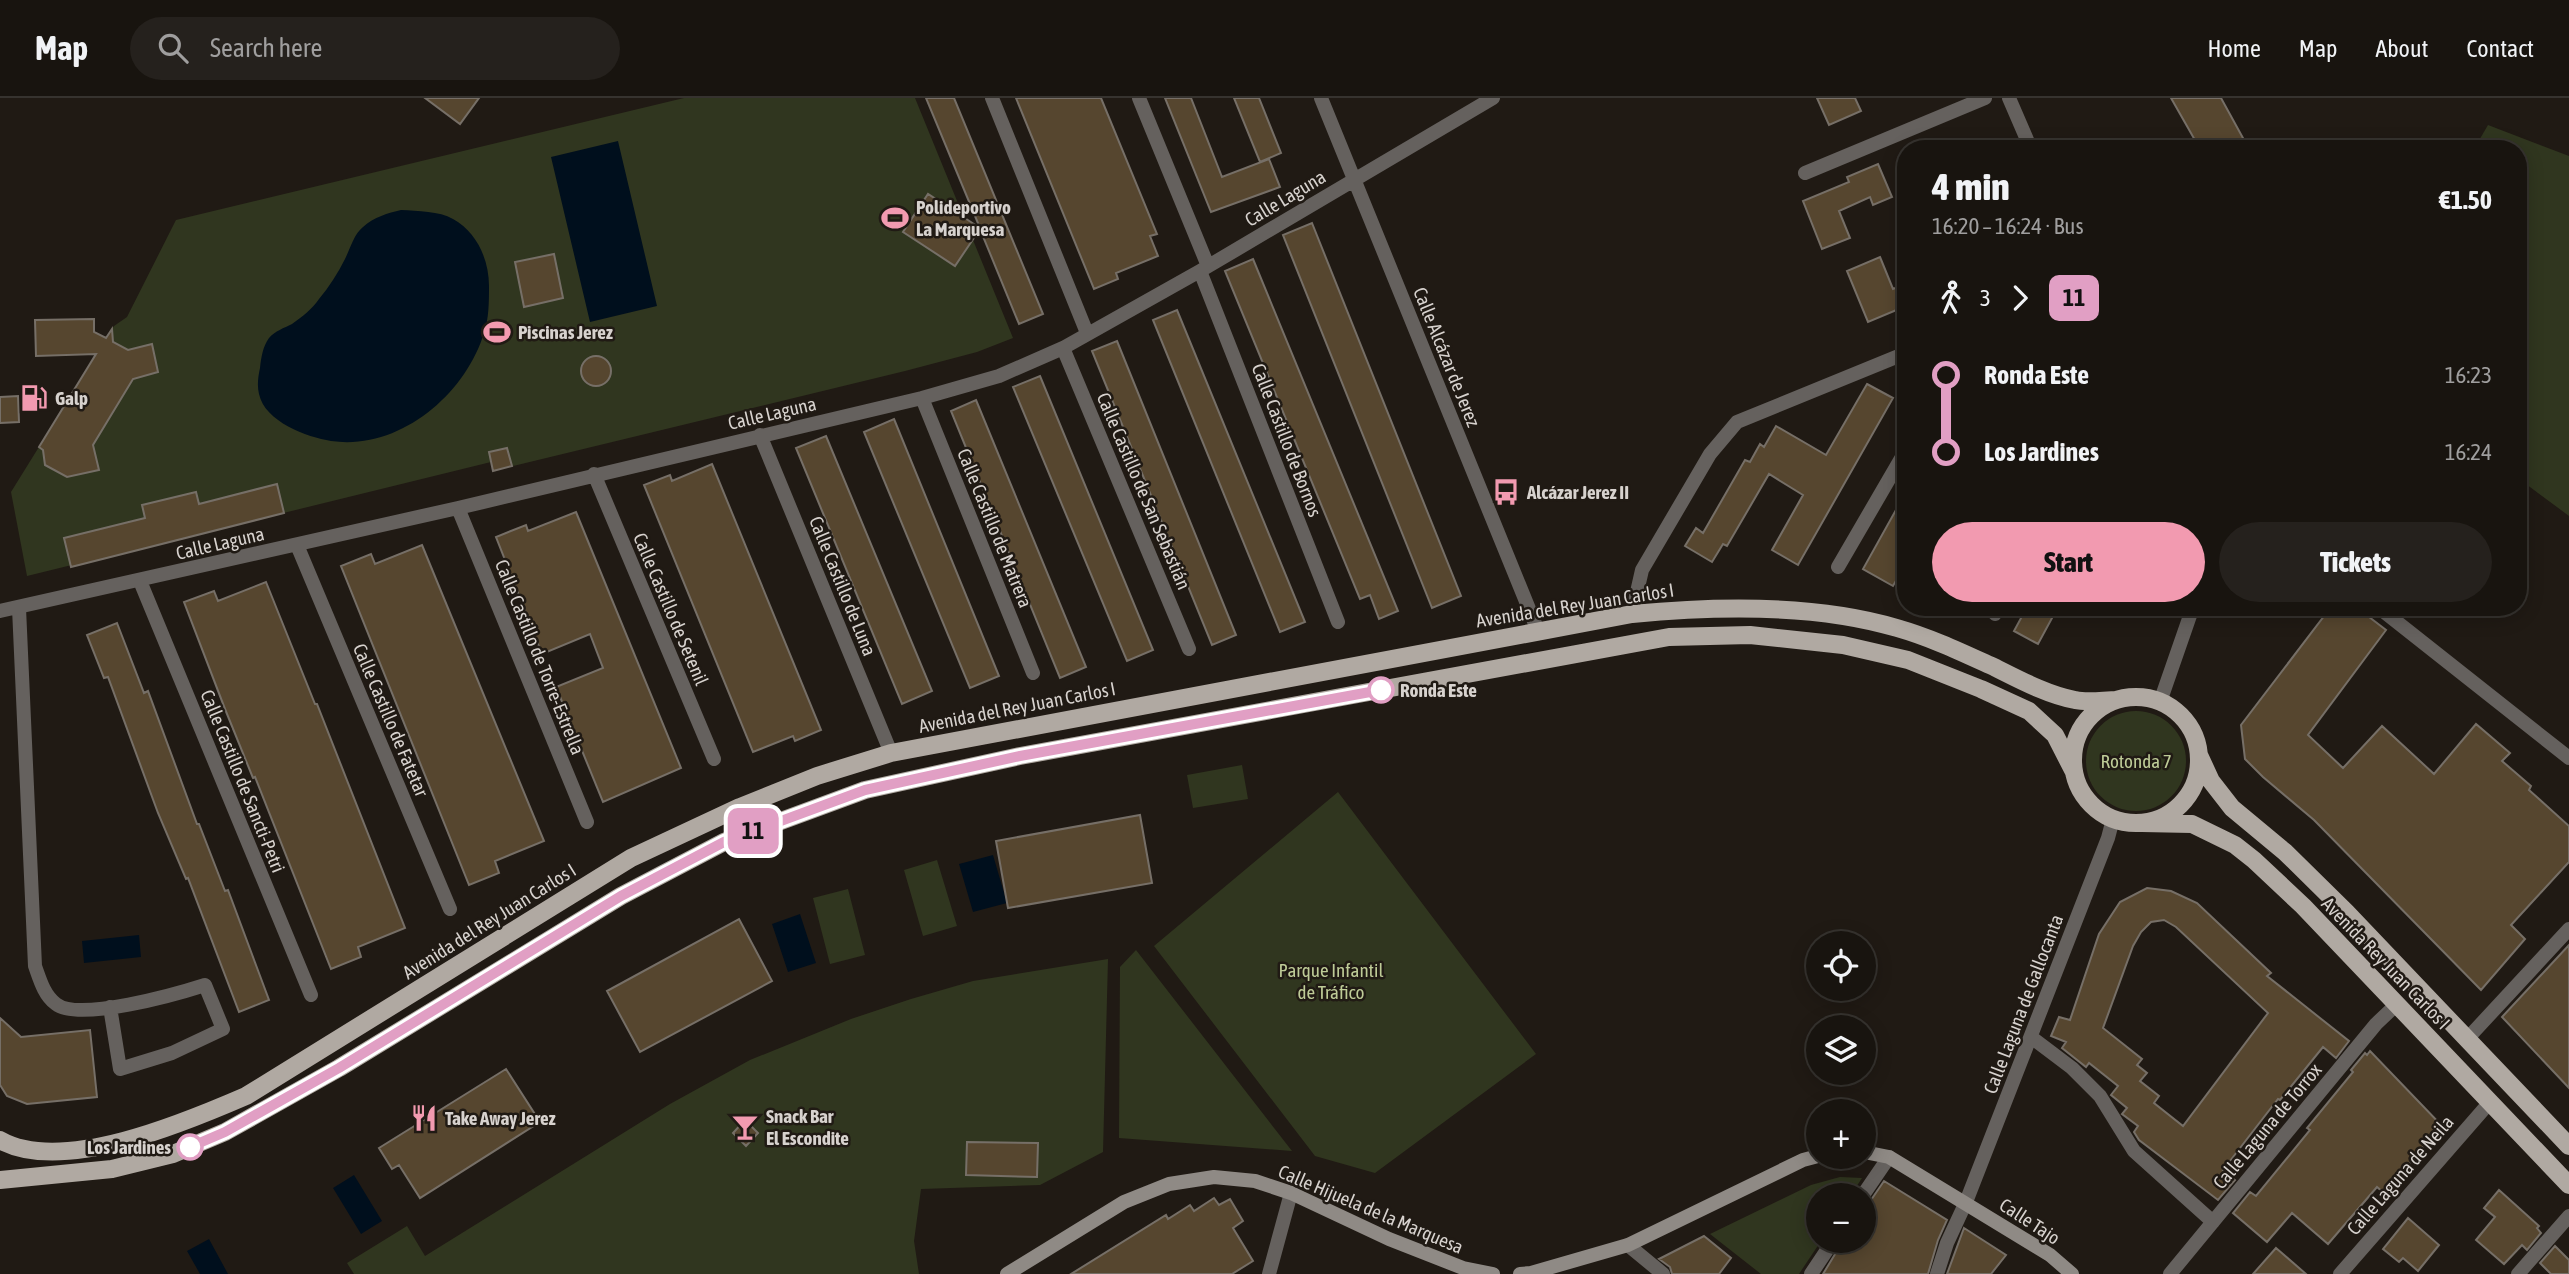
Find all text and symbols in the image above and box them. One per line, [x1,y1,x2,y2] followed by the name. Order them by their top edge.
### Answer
[130,17,620,80] search box
[35,29,88,67] text: Map
[154,29,192,67] icon: search
[210,33,322,63] text: Search here
[2207,35,2261,62] text: Home
[2299,35,2337,62] text: Map
[2375,35,2428,62] text: About
[2466,35,2534,62] text: Contact
[1241,165,1329,231] street label: Calle Laguna
[1932,165,2010,208] text: 4 min
[2439,185,2492,215] text: €1.50
[916,196,1011,240] place label: Polideportivo La Marquesa
[880,203,910,233] sports icon: Polideportivo La Marquesa
[1932,213,2084,239] text: 16:20 – 16:24 · Bus
[1932,279,1970,317] icon: walk
[2001,279,2039,317] icon: forward
[1409,284,1485,430] street label: Calle Alcázar de Jerez
[2063,284,2085,311] text: 11
[1980,285,1991,311] text: 3
[482,317,512,347] sports icon: Piscinas Jerez
[518,321,613,343] place label: Piscinas Jerez
[1248,360,1326,520] street label: Calle Castillo de Bornos
[1984,360,2089,390] text: Ronda Este
[2445,362,2492,388] text: 16:23
[19,383,49,413] fuel station icon: Galp
[55,387,88,409] place label: Galp
[1093,389,1195,593] street label: Calle Castillo de San Sebastián
[726,392,818,434] street label: Calle Laguna
[1984,437,2099,467] text: Los Jardines
[2445,439,2492,465] text: 16:24
[953,445,1037,611] street label: Calle Castillo de Matrera
[1491,477,1521,507] bus stop icon: Alcázar Jerez II
[1526,481,1629,503] place label: Alcázar Jerez II
[805,513,881,659] street label: Calle Castillo de Luna
[174,522,266,564] street label: Calle Laguna
[1932,522,2205,602] button: Start
[2219,522,2492,602] button: Tickets
[629,530,713,688] street label: Calle Castillo de Setenil
[491,556,589,758] street label: Calle Castillo de Torre-Estrella
[1474,578,1676,632] street label: Avenida del Rey Juan Carlos I
[349,640,433,800] street label: Calle Castillo de Fatetar
[917,677,1117,737] street label: Avenida del Rey Juan Carlos I
[1368,677,1394,703] marker: Ronda Este
[1400,679,1477,701] place label: Ronda Este
[196,687,290,875] street label: Calle Castillo de Sancti-Petri
[2100,750,2172,772] park label: Rotonda 7
[722,808,784,854] line badge: 11
[742,817,764,844] text: 11
[398,859,580,983] street label: Avenida del Rey Juan Carlos I
[2317,892,2455,1034] street label: Avenida Rey Juan Carlos I
[1979,911,2067,1097] street label: Calle Laguna de Gallocanta
[1806,931,1876,1253] map controls
[1806,931,1876,1001] button: locate
[1278,959,1384,1003] park label: Parque Infantil de Tráfico
[1806,1015,1876,1085] button: layers
[2208,1059,2326,1193] street label: Calle Laguna de Torrox
[1806,1099,1876,1169] button: +
[409,1103,439,1133] restaurant icon: Take Away Jerez
[766,1105,849,1149] place label: Snack Bar El Escondite
[445,1107,556,1129] place label: Take Away Jerez
[2342,1111,2458,1239] street label: Calle Laguna de Neila
[730,1112,760,1142] bar icon: Snack Bar El Escondite
[177,1134,203,1160] marker: Los Jardines
[87,1136,171,1158] place label: Los Jardines
[1275,1160,1467,1258] street label: Calle Hijuela de la Marquesa
[1806,1183,1876,1253] button: −
[1996,1193,2064,1249] street label: Calle Tajo

